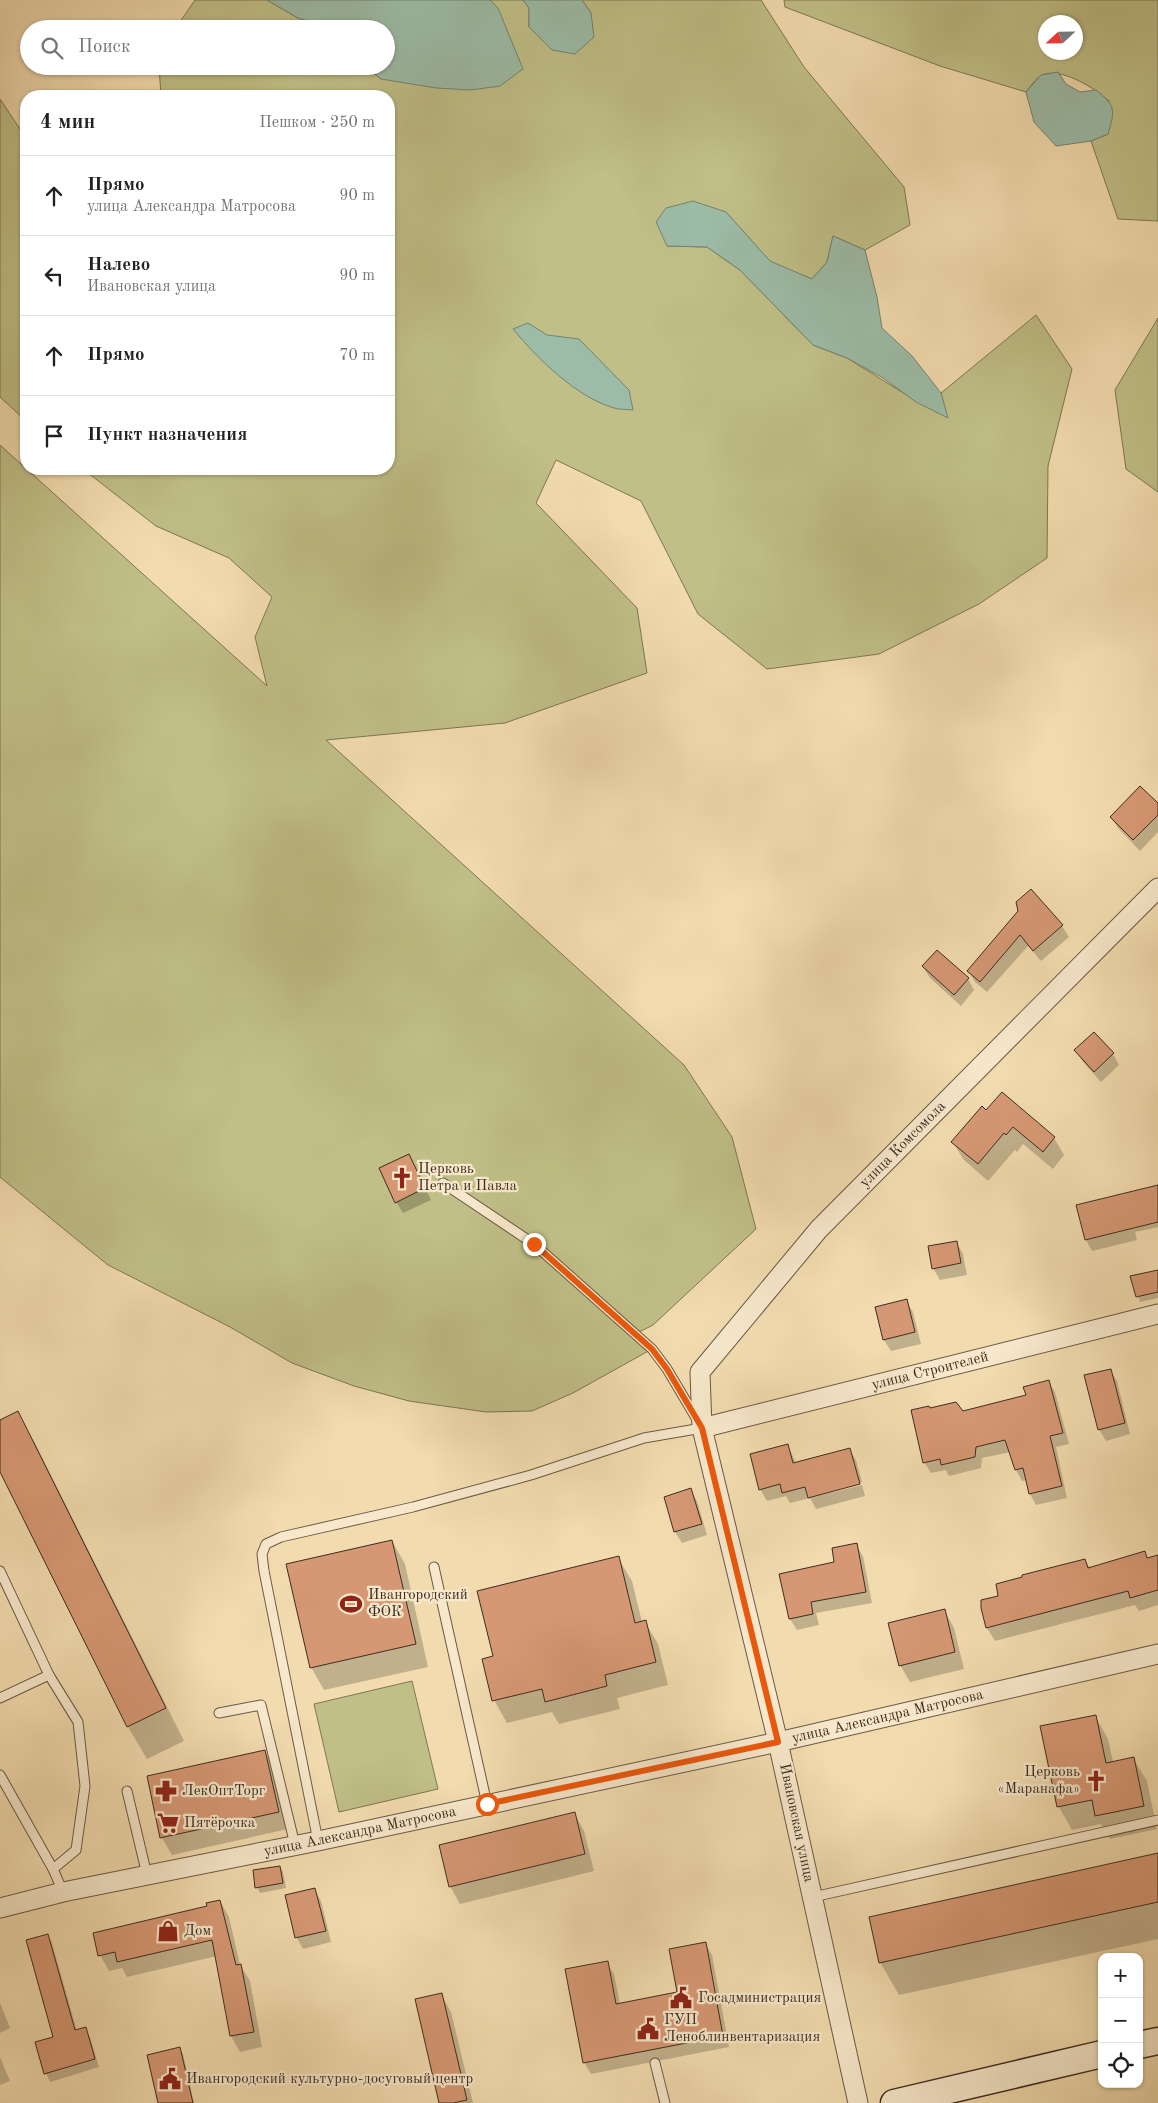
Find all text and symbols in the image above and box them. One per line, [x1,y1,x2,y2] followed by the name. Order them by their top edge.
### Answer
[1038,15,1083,60] north arrow
[20,20,395,75] search box
[38,34,66,62] icon: search
[78,38,130,57] text: Поиск
[40,112,95,133] text: 4 мин
[259,115,375,131] text: Пешком · 250 m
[87,176,145,195] text: Прямо
[40,182,68,210] icon: ahead
[339,188,375,204] text: 90 m
[87,199,296,215] text: улица Александра Матросова
[87,256,150,275] text: Налево
[40,262,68,290] icon: left
[339,268,375,284] text: 90 m
[87,279,216,295] text: Ивановская улица
[40,342,68,370] icon: ahead
[87,346,145,365] text: Прямо
[339,348,375,364] text: 70 m
[40,422,68,450] icon: arrive
[87,426,247,445] text: Пункт назначения
[857,1098,949,1191] street label: улица Комсомола
[418,1162,517,1194] place label: Церковь Петра и Павла
[389,1165,415,1191] church icon: Церковь Петра и Павла
[523,1233,546,1256] route end
[870,1349,990,1393] street label: улица Строителей
[368,1588,468,1620] place label: Ивангородский ФОК
[338,1591,364,1617] sports icon: Ивангородский ФОК
[790,1687,985,1746] street label: улица Александра Матросова
[776,1762,816,1884] street label: Ивановская улица
[997,1765,1080,1797] place label: Церковь «Маранафа»
[1083,1768,1109,1794] church icon: Церковь «Маранафа»
[153,1778,179,1804] pharmacy icon: ЛекОптТорг
[182,1784,265,1799] place label: ЛекОптТорг
[476,1793,499,1816] route start
[263,1804,458,1859] street label: улица Александра Матросова
[155,1810,181,1836] supermarket icon: Пятёрочка
[184,1816,256,1831] place label: Пятёрочка
[155,1918,181,1944] shop icon: Дом
[184,1924,212,1939] place label: Дом
[1098,1953,1143,2088] map controls
[1098,1953,1143,1998] button: +
[668,1985,694,2011] public building icon: Госадминистрация
[698,1991,822,2006] place label: Госадминистрация
[1098,1998,1143,2043] button: −
[664,2013,820,2045] place label: ГУП Леноблинвентаризация
[635,2016,661,2042] public building icon: ГУП Леноблинвентаризация
[1098,2043,1143,2088] button: locate
[157,2066,183,2092] public building icon: Ивангородский культурно-досуговый центр
[186,2072,474,2087] place label: Ивангородский культурно-досуговый центр

